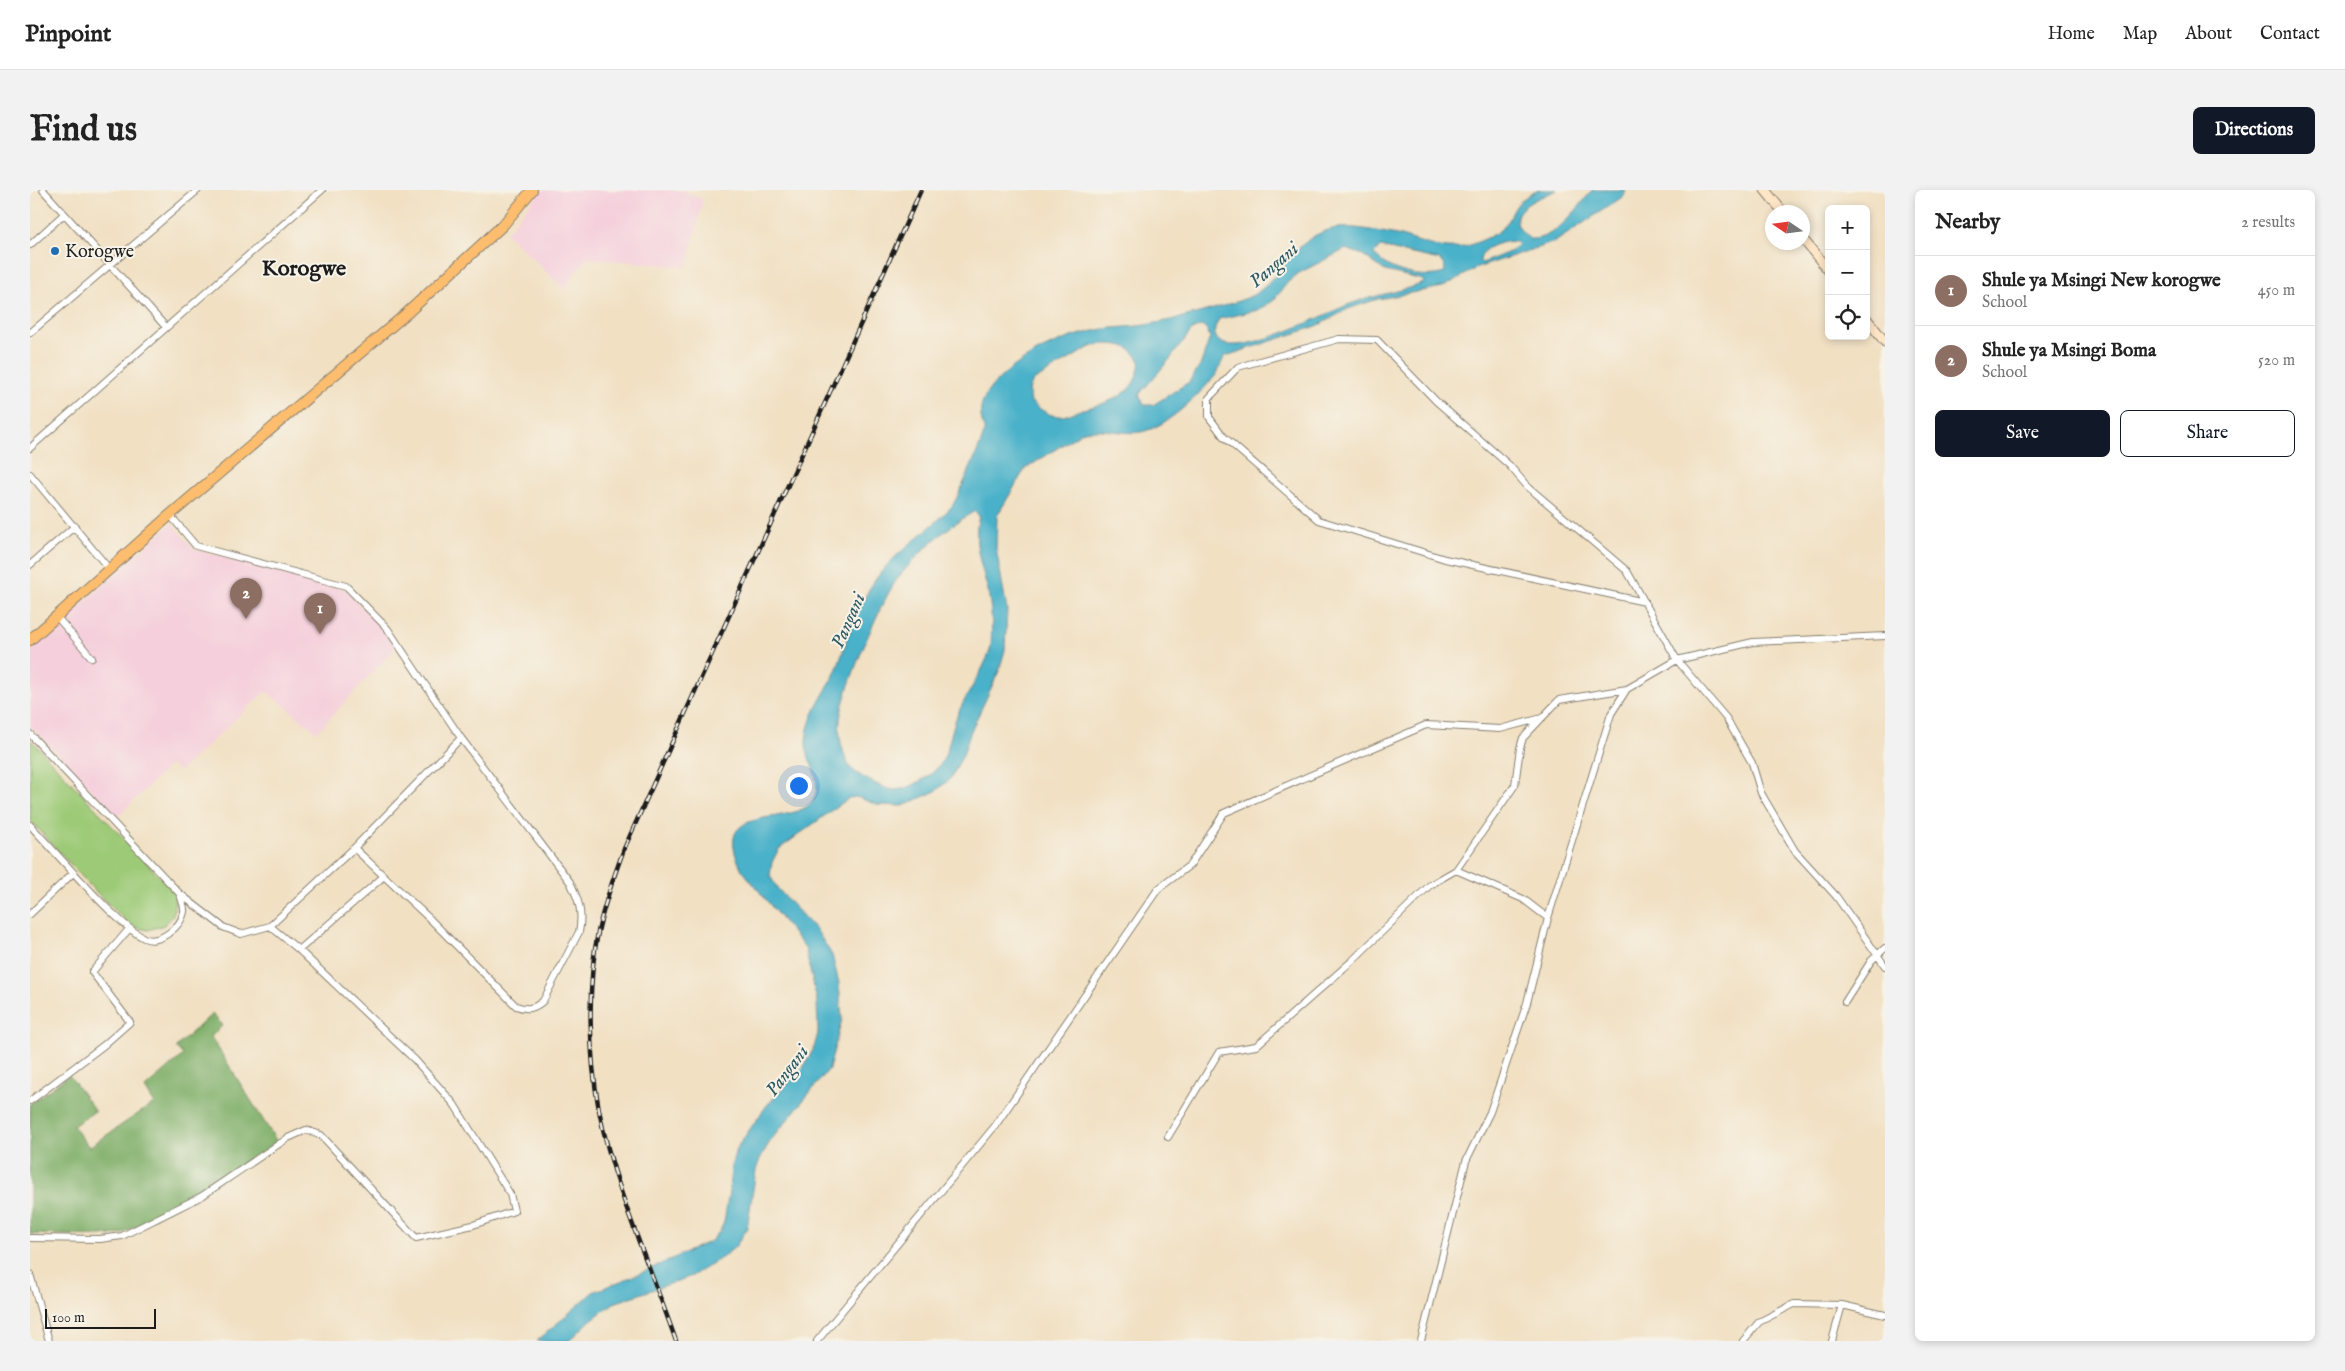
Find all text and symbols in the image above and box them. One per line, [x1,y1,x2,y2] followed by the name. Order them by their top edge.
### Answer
[25,19,111,50] text: Pinpoint
[2048,23,2095,46] text: Home
[2123,23,2157,46] text: Map
[2185,23,2232,46] text: About
[2260,23,2320,46] text: Contact
[2193,107,2315,154] button: Directions
[30,108,137,153] text: Find us
[1765,205,1810,250] north arrow
[1825,205,1870,340] map controls
[1825,205,1870,250] button: +
[1935,209,2000,236] text: Nearby
[2241,213,2295,233] text: 2 results
[1245,237,1305,293] water label: Pangani
[65,241,134,264] place label: Korogwe
[49,245,61,257] marker: Korogwe
[1825,250,1870,295] button: −
[262,255,346,283] district label: Korogwe
[1982,269,2221,293] text: Shule ya Msingi New korogwe
[1948,281,1954,301] text: 1
[2258,281,2295,301] text: 450 m
[1982,293,2027,313] text: School
[1825,295,1870,340] button: locate
[1982,339,2156,363] text: Shule ya Msingi Boma
[1947,351,1955,371] text: 2
[2258,351,2295,371] text: 520 m
[1982,363,2027,383] text: School
[1935,410,2110,457] button: Save
[2120,410,2295,457] button: Share
[230,578,262,619] pin: 2
[826,588,872,652] water label: Pangani
[304,593,336,634] pin: 1
[786,773,812,799] your location
[761,1040,815,1101] water label: Pangani
[45,1306,156,1329] scale bar
[52,1309,85,1327] text: 100 m

